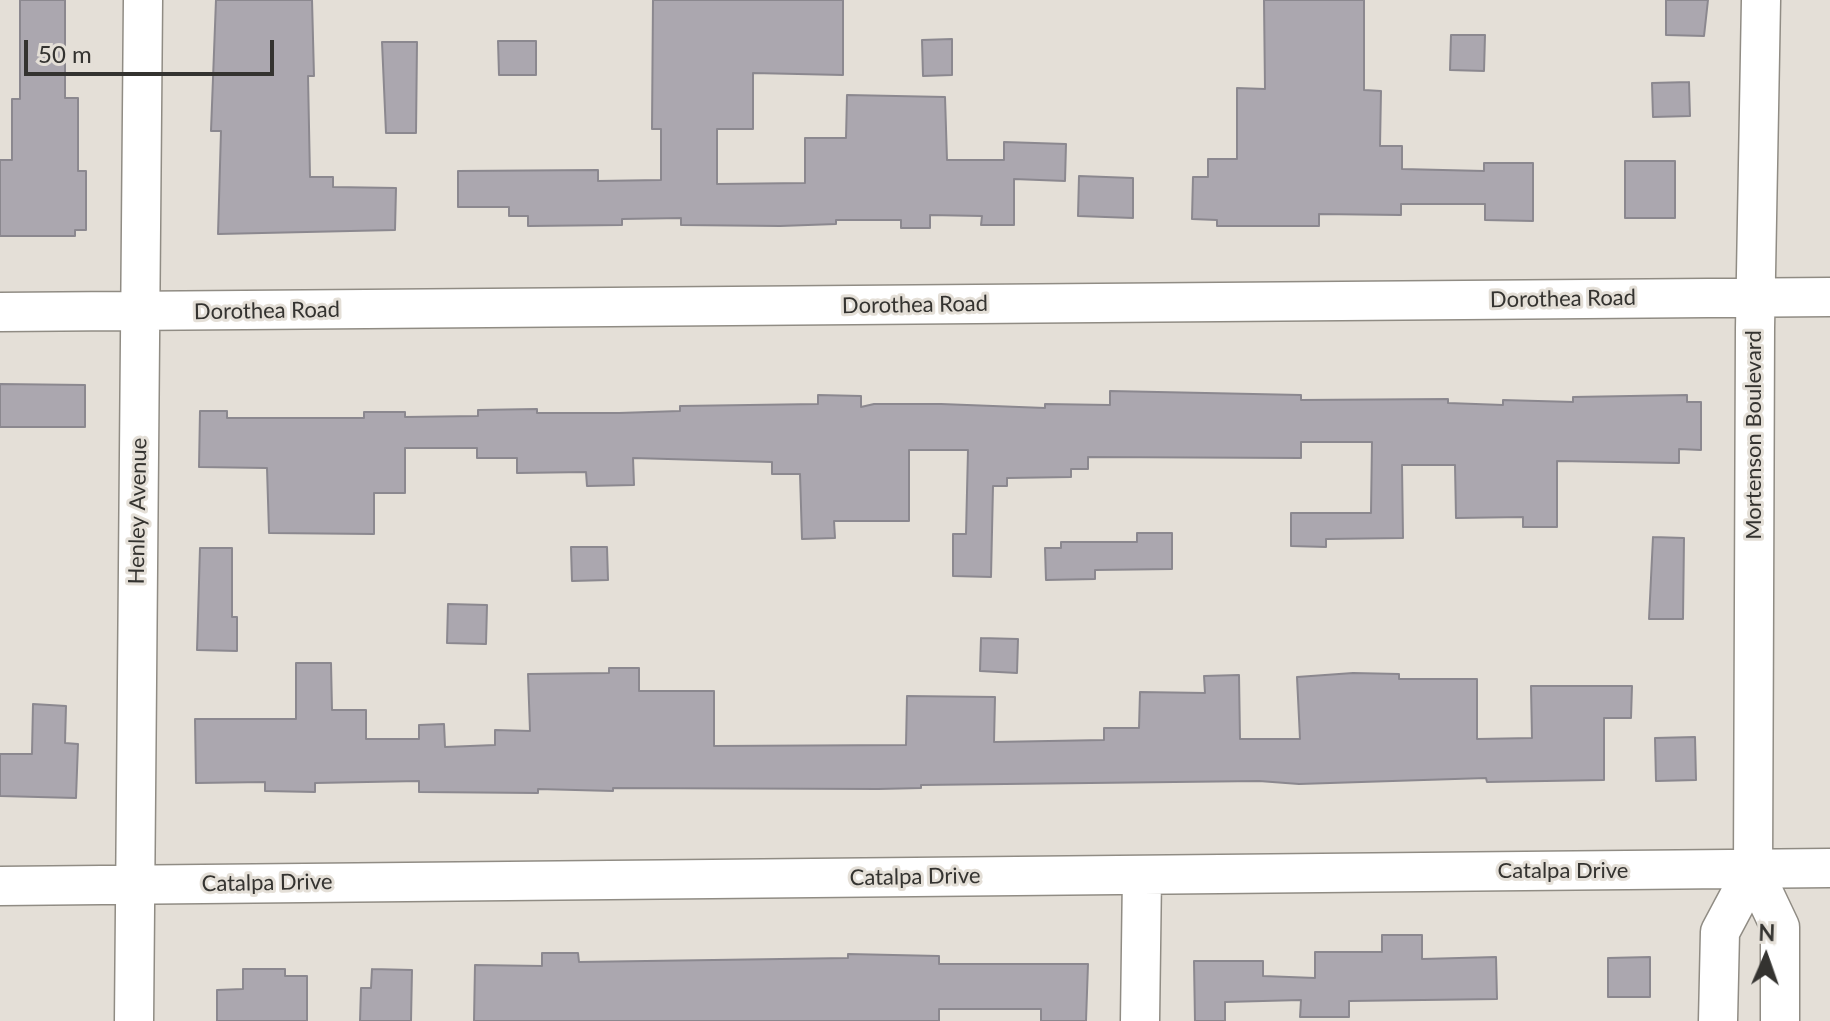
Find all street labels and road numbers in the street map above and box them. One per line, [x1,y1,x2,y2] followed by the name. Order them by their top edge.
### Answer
[1490,285,1636,313] street label: Dorothea Road
[842,291,988,319] street label: Dorothea Road
[194,297,340,325] street label: Dorothea Road
[1741,330,1767,540] street label: Mortenson Boulevard
[124,437,152,585] street label: Henley Avenue
[1498,858,1628,884] street label: Catalpa Drive
[849,863,981,891] street label: Catalpa Drive
[201,869,333,897] street label: Catalpa Drive

